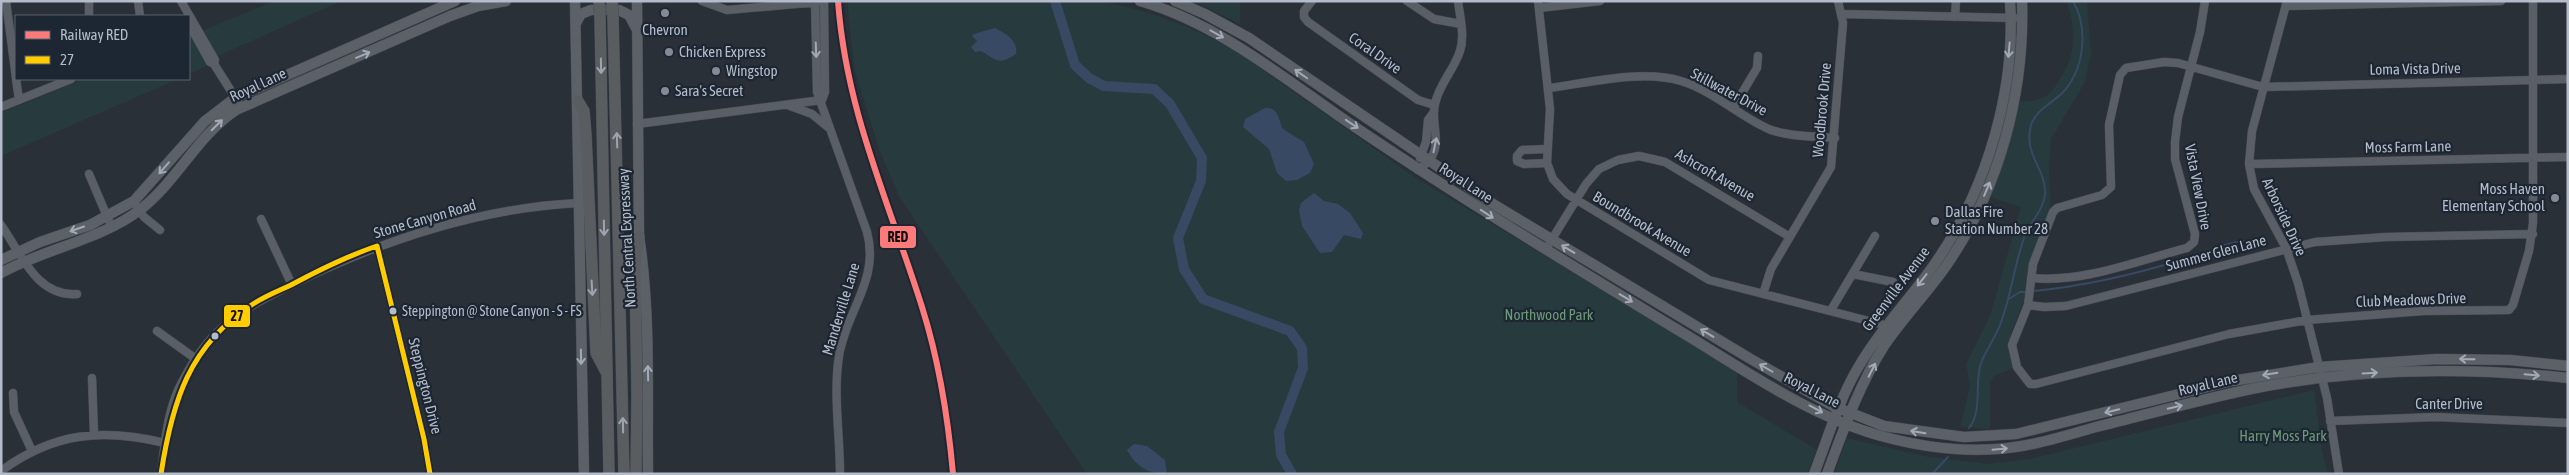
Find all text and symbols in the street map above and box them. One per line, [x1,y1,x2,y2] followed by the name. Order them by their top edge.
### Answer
[659,7,671,19] marker: Chevron
[15,15,190,80] legend
[642,21,688,38] place label: Chevron
[60,26,128,43] text: Railway RED
[1346,28,1405,77] street label: Coral Drive
[1209,29,1223,39] one-way arrow
[811,42,821,58] one-way arrow
[2004,42,2014,58] one-way arrow
[679,43,766,60] place label: Chicken Express
[663,46,675,58] marker: Chicken Express
[355,49,370,59] one-way arrow
[60,51,74,68] text: 27
[596,58,605,74] one-way arrow
[2369,59,2461,78] street label: Loma Vista Drive
[726,62,778,79] place label: Wingstop
[1809,62,1834,158] street label: Woodbrook Drive
[227,64,289,105] street label: Royal Lane
[1688,64,1771,119] street label: Stillwater Drive
[710,65,722,77] marker: Wingstop
[1294,69,1308,79] one-way arrow
[675,82,743,99] place label: Sara's Secret
[659,85,671,97] marker: Sara's Secret
[211,119,223,132] one-way arrow
[1344,119,1358,129] one-way arrow
[612,132,622,148] one-way arrow
[1431,137,1440,153] one-way arrow
[2365,137,2452,156] street label: Moss Farm Lane
[2182,143,2215,231] street label: Vista View Drive
[1672,145,1758,204] street label: Ashcroft Avenue
[1436,159,1496,206] street label: Royal Lane
[158,161,170,174] one-way arrow
[614,168,639,308] street label: North Central Expressway
[2259,175,2310,259] street label: Arborside Drive
[2442,180,2545,214] place label: Moss Haven Elementary School
[1982,182,1992,197] one-way arrow
[1590,188,1695,260] street label: Boundbrook Avenue
[2549,192,2561,204] marker: Moss Haven Elementary School
[372,196,478,241] street label: Stone Canyon Road
[1945,203,2048,237] place label: Dallas Fire Station Number 28
[1480,209,1494,219] one-way arrow
[1929,215,1941,227] marker: Dallas Fire Station Number 28
[599,220,609,236] one-way arrow
[70,225,86,234] one-way arrow
[879,225,917,249] line badge: RED
[888,229,909,245] text: RED
[2164,231,2268,274] street label: Summer Glen Lane
[1858,243,1933,334] street label: Greenville Avenue
[1562,244,1576,254] one-way arrow
[818,260,863,357] street label: Manderville Lane
[1916,273,1927,286] one-way arrow
[588,280,597,296] one-way arrow
[2356,289,2467,310] street label: Club Meadows Drive
[1619,294,1633,304] one-way arrow
[402,303,582,319] place label: Steppington @ Stone Canyon - S - FS
[223,304,251,328] line badge: 27
[388,306,398,316] marker: Steppington @ Stone Canyon - S - FS
[1505,306,1594,323] park label: Northwood Park
[230,308,244,324] text: 27
[1701,328,1715,338] one-way arrow
[210,331,220,341] unlabelled marker
[405,336,446,436] street label: Steppington Drive
[576,348,586,365] one-way arrow
[2459,354,2476,364] one-way arrow
[1867,362,1877,377] one-way arrow
[1760,363,1774,373] one-way arrow
[643,365,652,381] one-way arrow
[1781,368,1843,411] street label: Royal Lane
[2177,368,2239,399] street label: Royal Lane
[2263,369,2279,379] one-way arrow
[2362,369,2378,378] one-way arrow
[2524,370,2540,379] one-way arrow
[2415,395,2483,412] street label: Canter Drive
[2166,402,2182,411] one-way arrow
[1808,405,1823,414] one-way arrow
[2105,407,2121,416] one-way arrow
[619,417,628,433] one-way arrow
[1910,427,1926,437] one-way arrow
[2239,427,2327,444] park label: Harry Moss Park
[1991,444,2007,454] one-way arrow

